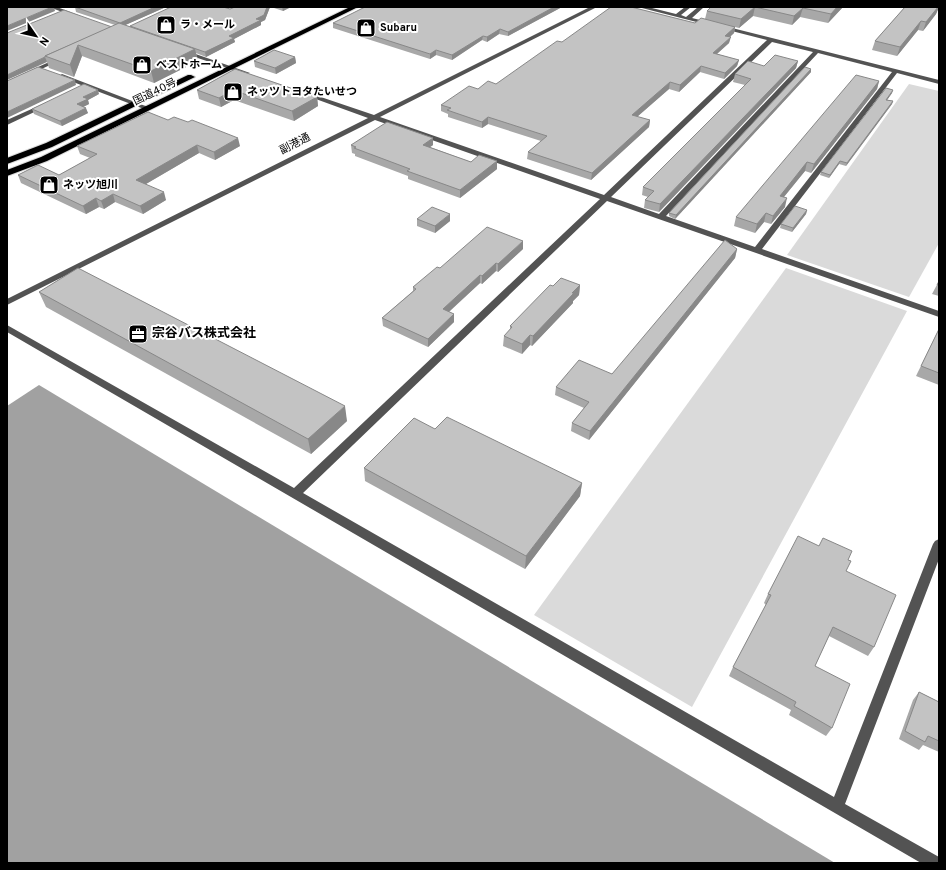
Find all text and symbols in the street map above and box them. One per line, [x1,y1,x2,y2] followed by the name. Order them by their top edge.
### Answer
[155,14,177,36] shop icon: ラ・メール
[16,16,56,56] north arrow
[355,17,377,39] shop icon: Subaru
[180,18,235,32] place label: ラ・メール
[380,21,417,35] place label: Subaru
[35,34,51,48] text: N
[131,54,153,76] shop icon: ベストホーム
[156,58,222,72] place label: ベストホーム
[131,75,179,109] street label: 国道40号
[222,81,244,103] shop icon: ネッツトヨタたいせつ
[247,85,357,99] place label: ネッツトヨタたいせつ
[277,130,313,158] street label: 副港通
[38,174,60,196] shop icon: ネッツ旭川
[63,178,118,192] place label: ネッツ旭川
[127,323,149,345] office icon: 宗谷バス株式会社
[152,325,256,342] place label: 宗谷バス株式会社

